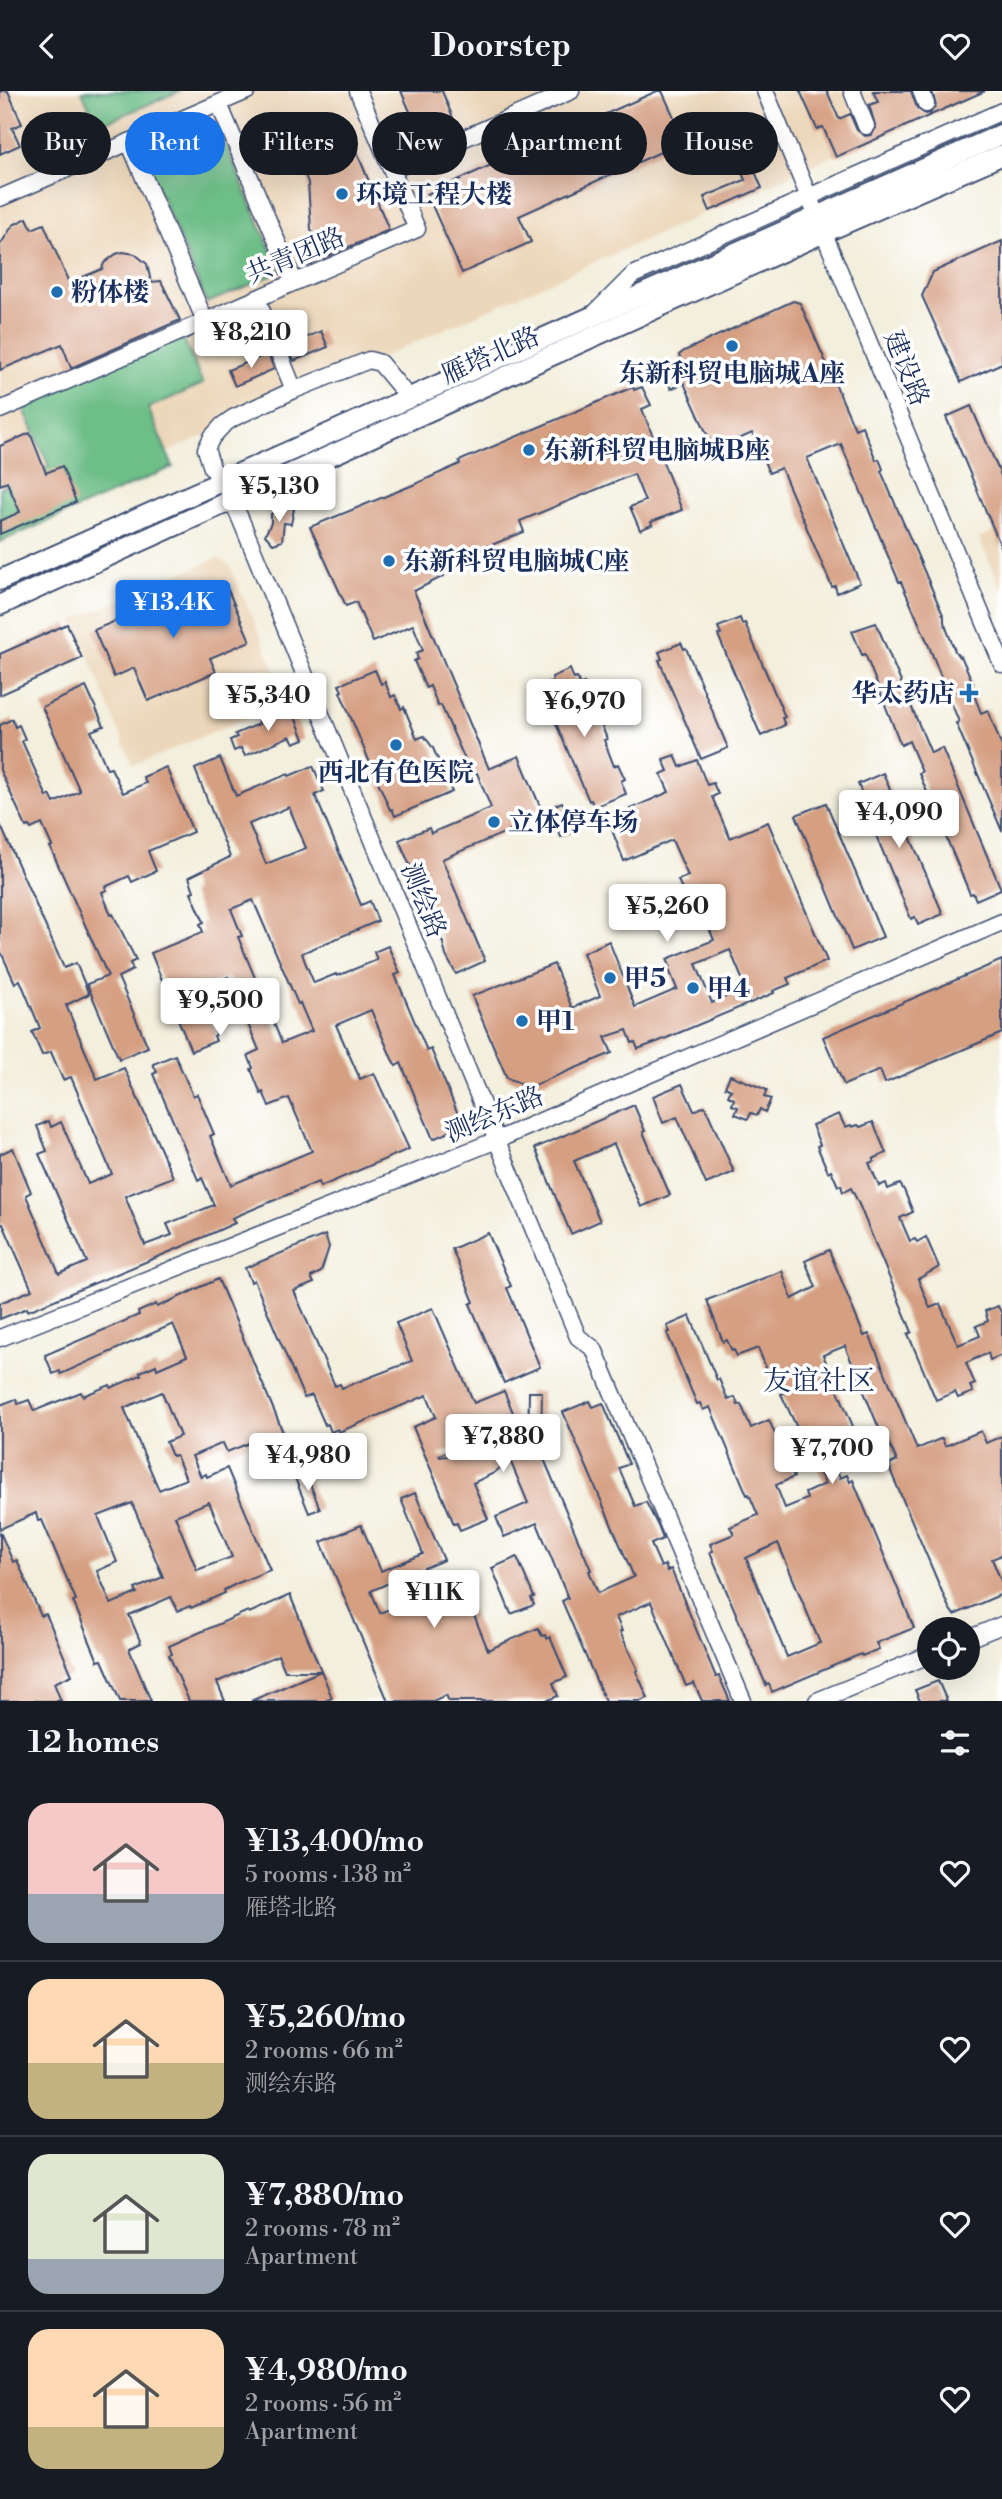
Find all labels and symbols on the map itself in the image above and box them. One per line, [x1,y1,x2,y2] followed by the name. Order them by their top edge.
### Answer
[356,179,512,211] place label: 环境工程大楼
[334,186,350,202] marker: 环境工程大楼
[241,221,350,291] street label: 共青团路
[71,277,149,309] place label: 粉体楼
[49,284,65,300] marker: 粉体楼
[194,310,308,370] pin: ¥8,210
[436,320,544,392] street label: 雁塔北路
[877,326,936,411] street label: 建设路
[724,338,740,354] marker: 东新科贸电脑城A座
[619,358,845,390] place label: 东新科贸电脑城A座
[543,435,771,467] place label: 东新科贸电脑城B座
[521,442,537,458] marker: 东新科贸电脑城B座
[222,465,336,524] pin: ¥5,130
[403,546,630,578] place label: 东新科贸电脑城C座
[381,553,397,569] marker: 东新科贸电脑城C座
[116,581,230,640] pin: ¥13.4K
[211,673,325,733] pin: ¥5,340
[851,678,955,710] place label: 华太药店
[527,679,641,739] pin: ¥6,970
[961,685,977,701] marker: 华太药店
[388,737,404,753] marker: 西北有色医院
[318,757,474,789] place label: 西北有色医院
[842,791,956,850] pin: ¥4,090
[508,807,638,839] place label: 立体停车场
[486,814,502,830] marker: 立体停车场
[394,858,453,943] street label: 测绘路
[610,885,724,944] pin: ¥5,260
[624,963,666,995] place label: 甲5
[602,970,618,986] marker: 甲5
[707,973,750,1005] place label: 甲4
[163,979,277,1038] pin: ¥9,500
[685,980,701,996] marker: 甲4
[536,1006,575,1038] place label: 甲1
[514,1013,530,1029] marker: 甲1
[440,1080,549,1150] street label: 测绘东路
[763,1364,875,1399] district label: 友谊社区
[446,1415,560,1474] pin: ¥7,880
[775,1427,889,1486] pin: ¥7,700
[251,1433,365,1493] pin: ¥4,980
[393,1571,475,1630] pin: ¥11K

